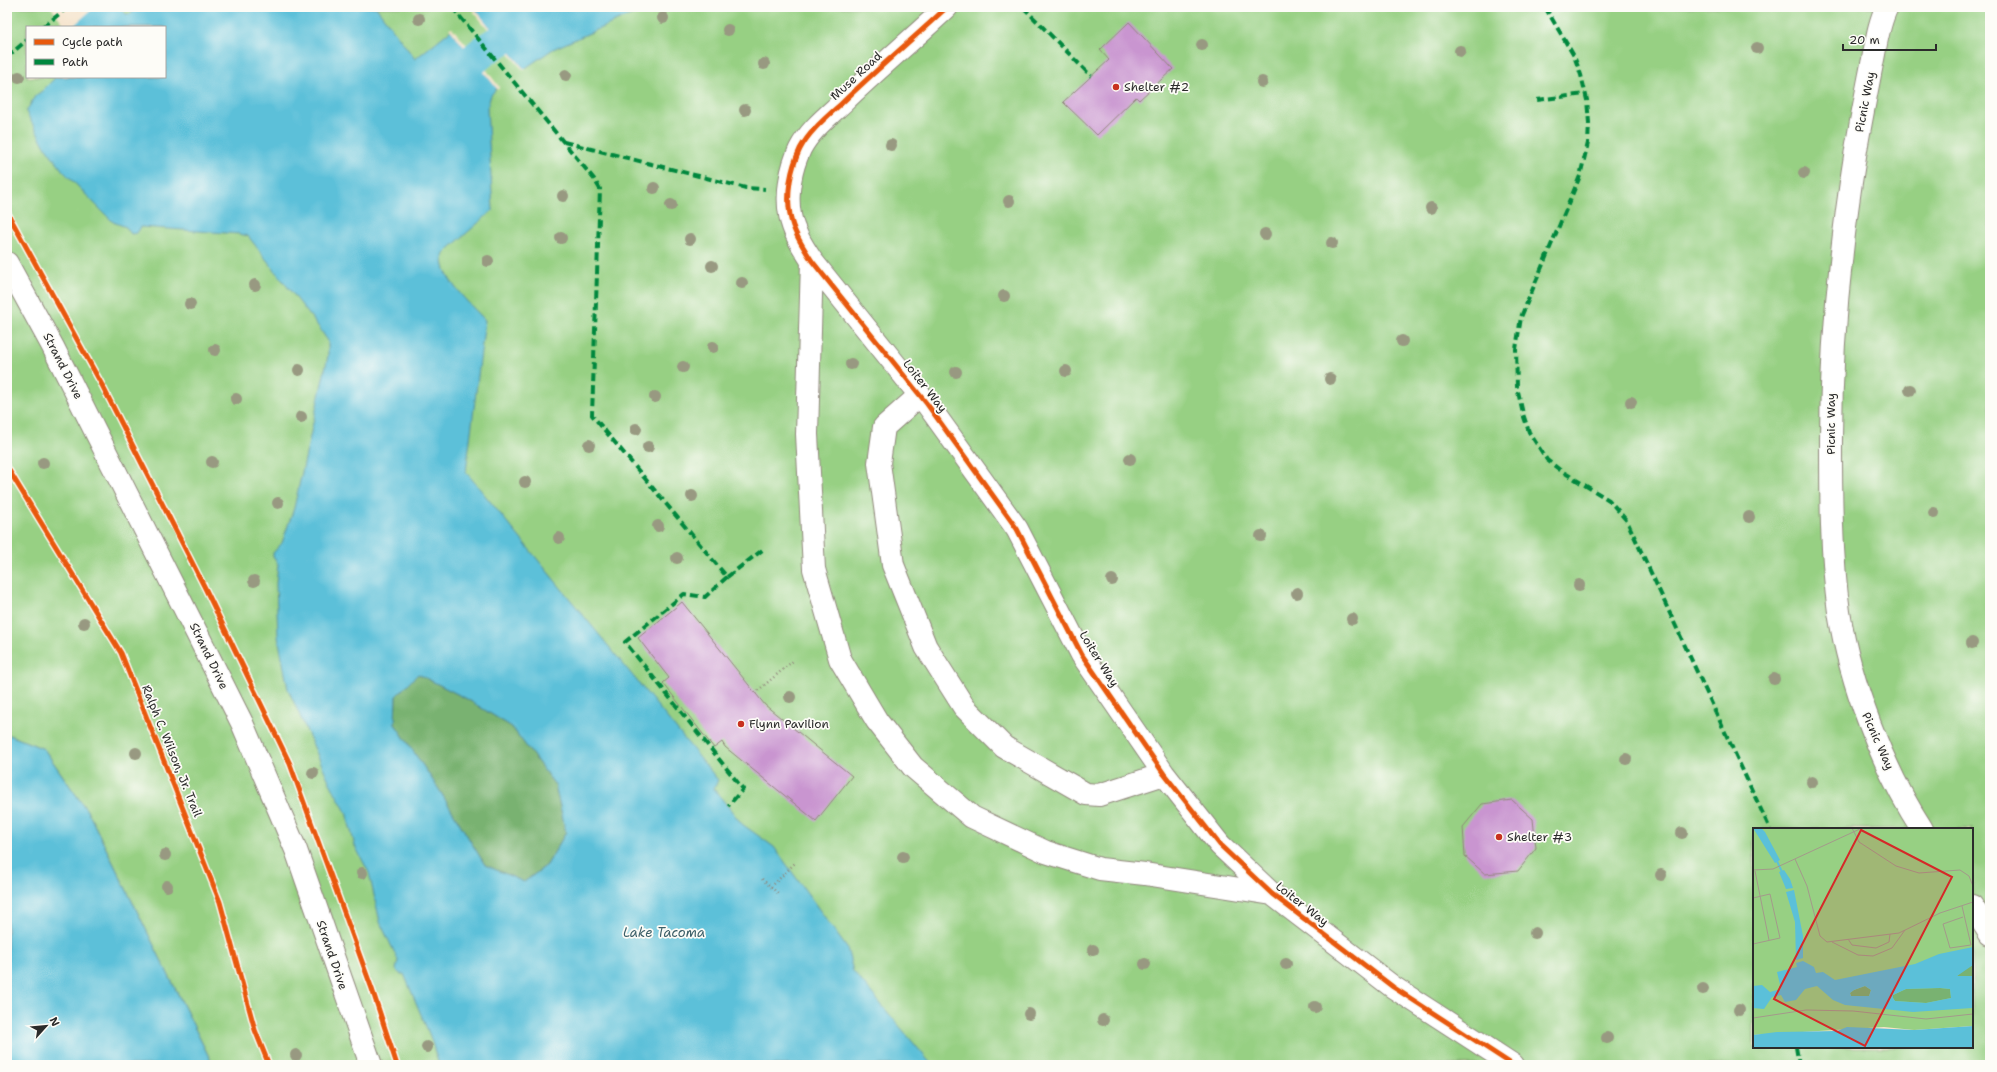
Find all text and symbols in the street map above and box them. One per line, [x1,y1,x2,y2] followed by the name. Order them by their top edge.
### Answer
[26,26,166,78] legend
[1843,26,1936,52] scale bar
[1849,32,1880,48] text: 20 m
[62,34,123,50] text: Cycle path
[827,48,885,104] street label: Muse Road
[62,54,88,70] text: Path
[1851,70,1879,134] street label: Picnic Way
[1124,79,1189,95] place label: Shelter #2
[1111,82,1121,92] marker: Shelter #2
[39,330,87,402] street label: Strand Drive
[899,356,951,416] street label: Loiter Way
[1823,393,1839,455] street label: Picnic Way
[186,620,232,692] street label: Strand Drive
[1075,628,1123,690] street label: Loiter Way
[138,683,206,820] street label: Ralph C. Wilson, Jr. Trail
[1858,710,1898,773] street label: Picnic Way
[749,716,829,732] place label: Flynn Pavilion
[736,719,746,729] marker: Flynn Pavilion
[1753,828,1973,1048] inset map
[1507,829,1572,845] place label: Shelter #3
[1494,832,1504,842] marker: Shelter #3
[1272,878,1332,930] street label: Loiter Way
[313,918,351,992] street label: Strand Drive
[623,924,705,941] water label: Lake Tacoma
[26,1006,66,1046] north arrow
[46,1014,63,1029] text: N

